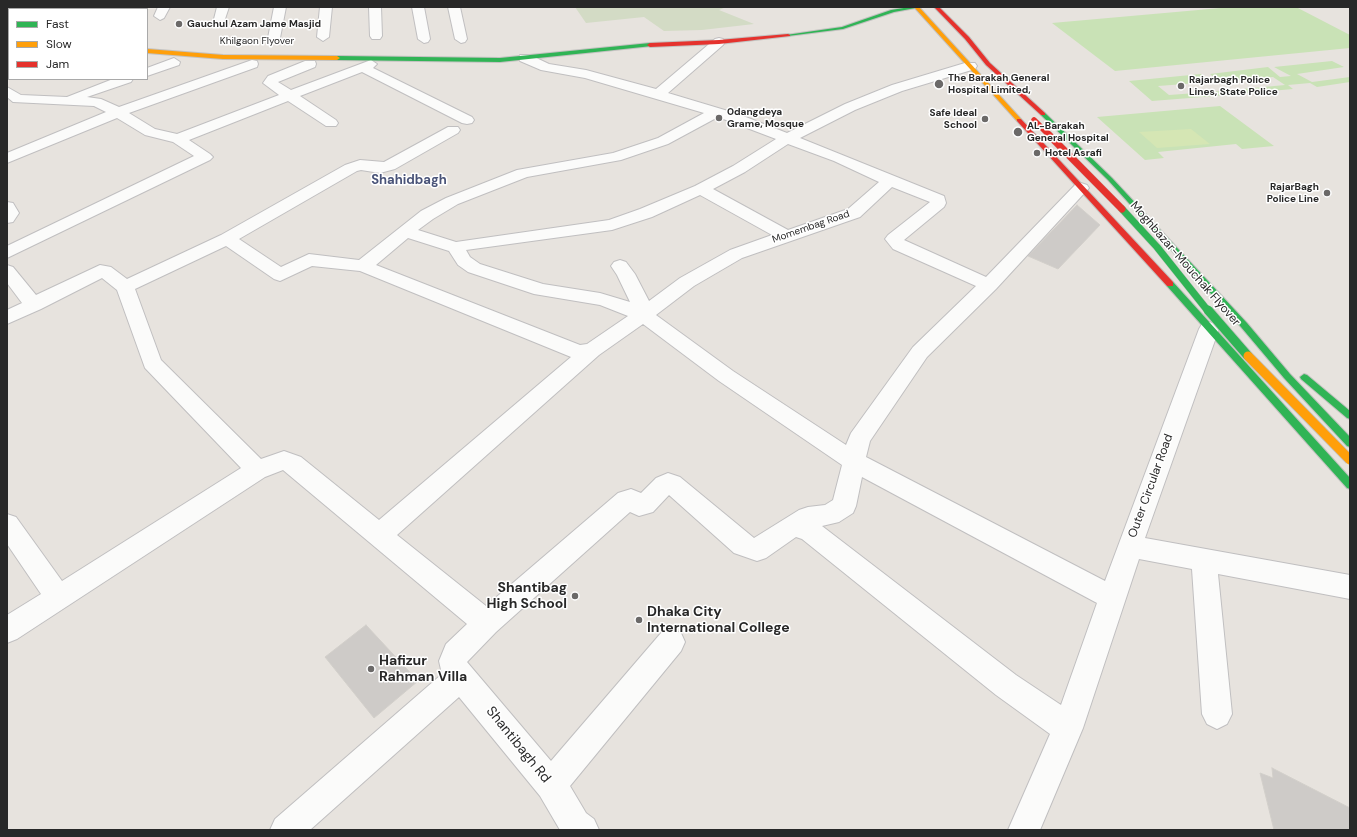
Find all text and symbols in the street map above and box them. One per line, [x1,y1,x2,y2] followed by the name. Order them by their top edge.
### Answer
[8,8,148,80] legend
[46,16,69,32] text: Fast
[187,18,321,30] place label: Gauchul Azam Jame Masjid
[174,19,184,29] marker: Gauchul Azam Jame Masjid
[220,35,294,47] street label: Khilgaon Flyover
[46,36,72,52] text: Slow
[46,56,69,72] text: Jam
[948,72,1049,96] place label: The Barakah General Hospital Limited,
[1189,74,1278,98] place label: Rajarbagh Police Lines, State Police
[933,78,945,90] marker: The Barakah General Hospital Limited,
[1176,81,1186,91] marker: Rajarbagh Police Lines, State Police
[727,106,804,130] place label: 0dangdeya Grame, Mosque
[929,107,977,130] place label: Safe Ideal School
[714,113,724,123] marker: 0dangdeya Grame, Mosque
[980,114,990,124] marker: Safe Ideal School
[1027,120,1109,144] place label: AL-Barakah General Hospital
[1012,126,1024,138] marker: AL-Barakah General Hospital
[1045,147,1102,159] place label: Hotel Asrafi
[1032,148,1042,158] marker: Hotel Asrafi
[371,173,447,189] district label: Shahidbagh
[1267,181,1319,204] place label: RajarBagh Police Line
[1322,188,1332,198] marker: RajarBagh Police Line
[1127,199,1243,329] street label: Moghbazar-Mouchak Flyover
[771,208,851,246] street label: Momembag Road
[1126,432,1176,540] street label: Outer Circular Road
[486,580,567,612] place label: Shantibag High School
[570,591,580,601] marker: Shantibag High School
[647,604,790,636] place label: Dhaka City International College
[634,615,644,625] marker: Dhaka City International College
[379,653,467,686] place label: Hafizur Rahman Villa
[366,664,376,674] marker: Hafizur Rahman Villa
[482,703,554,787] street label: Shantibagh Rd

